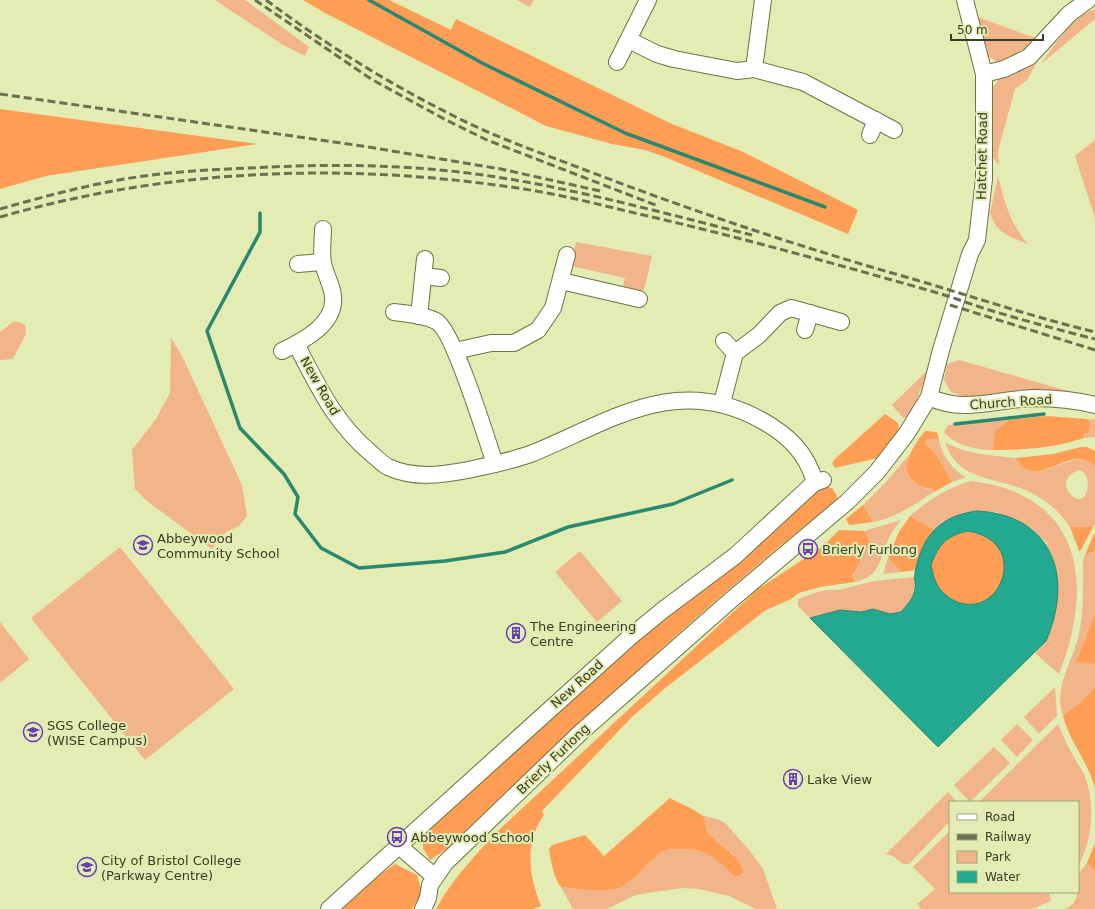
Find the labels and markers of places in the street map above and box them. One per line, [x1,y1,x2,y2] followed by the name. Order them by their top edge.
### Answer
[157,531,280,561] place label: Abbeywood Community School
[132,534,154,556] school or university icon: Abbeywood Community School
[797,538,819,560] bus stop icon: Brierly Furlong
[822,542,917,557] place label: Brierly Furlong
[529,619,636,649] place label: The Engineering Centre
[505,622,527,644] building icon: The Engineering Centre
[47,718,147,748] place label: SGS College (WISE Campus)
[22,721,44,743] school or university icon: SGS College (WISE Campus)
[782,768,804,790] building icon: Lake View
[807,772,873,787] place label: Lake View
[386,826,408,848] bus stop icon: Abbeywood School
[411,830,534,845] place label: Abbeywood School
[101,853,241,883] place label: City of Bristol College (Parkway Centre)
[76,856,98,878] school or university icon: City of Bristol College (Parkway Centre)

